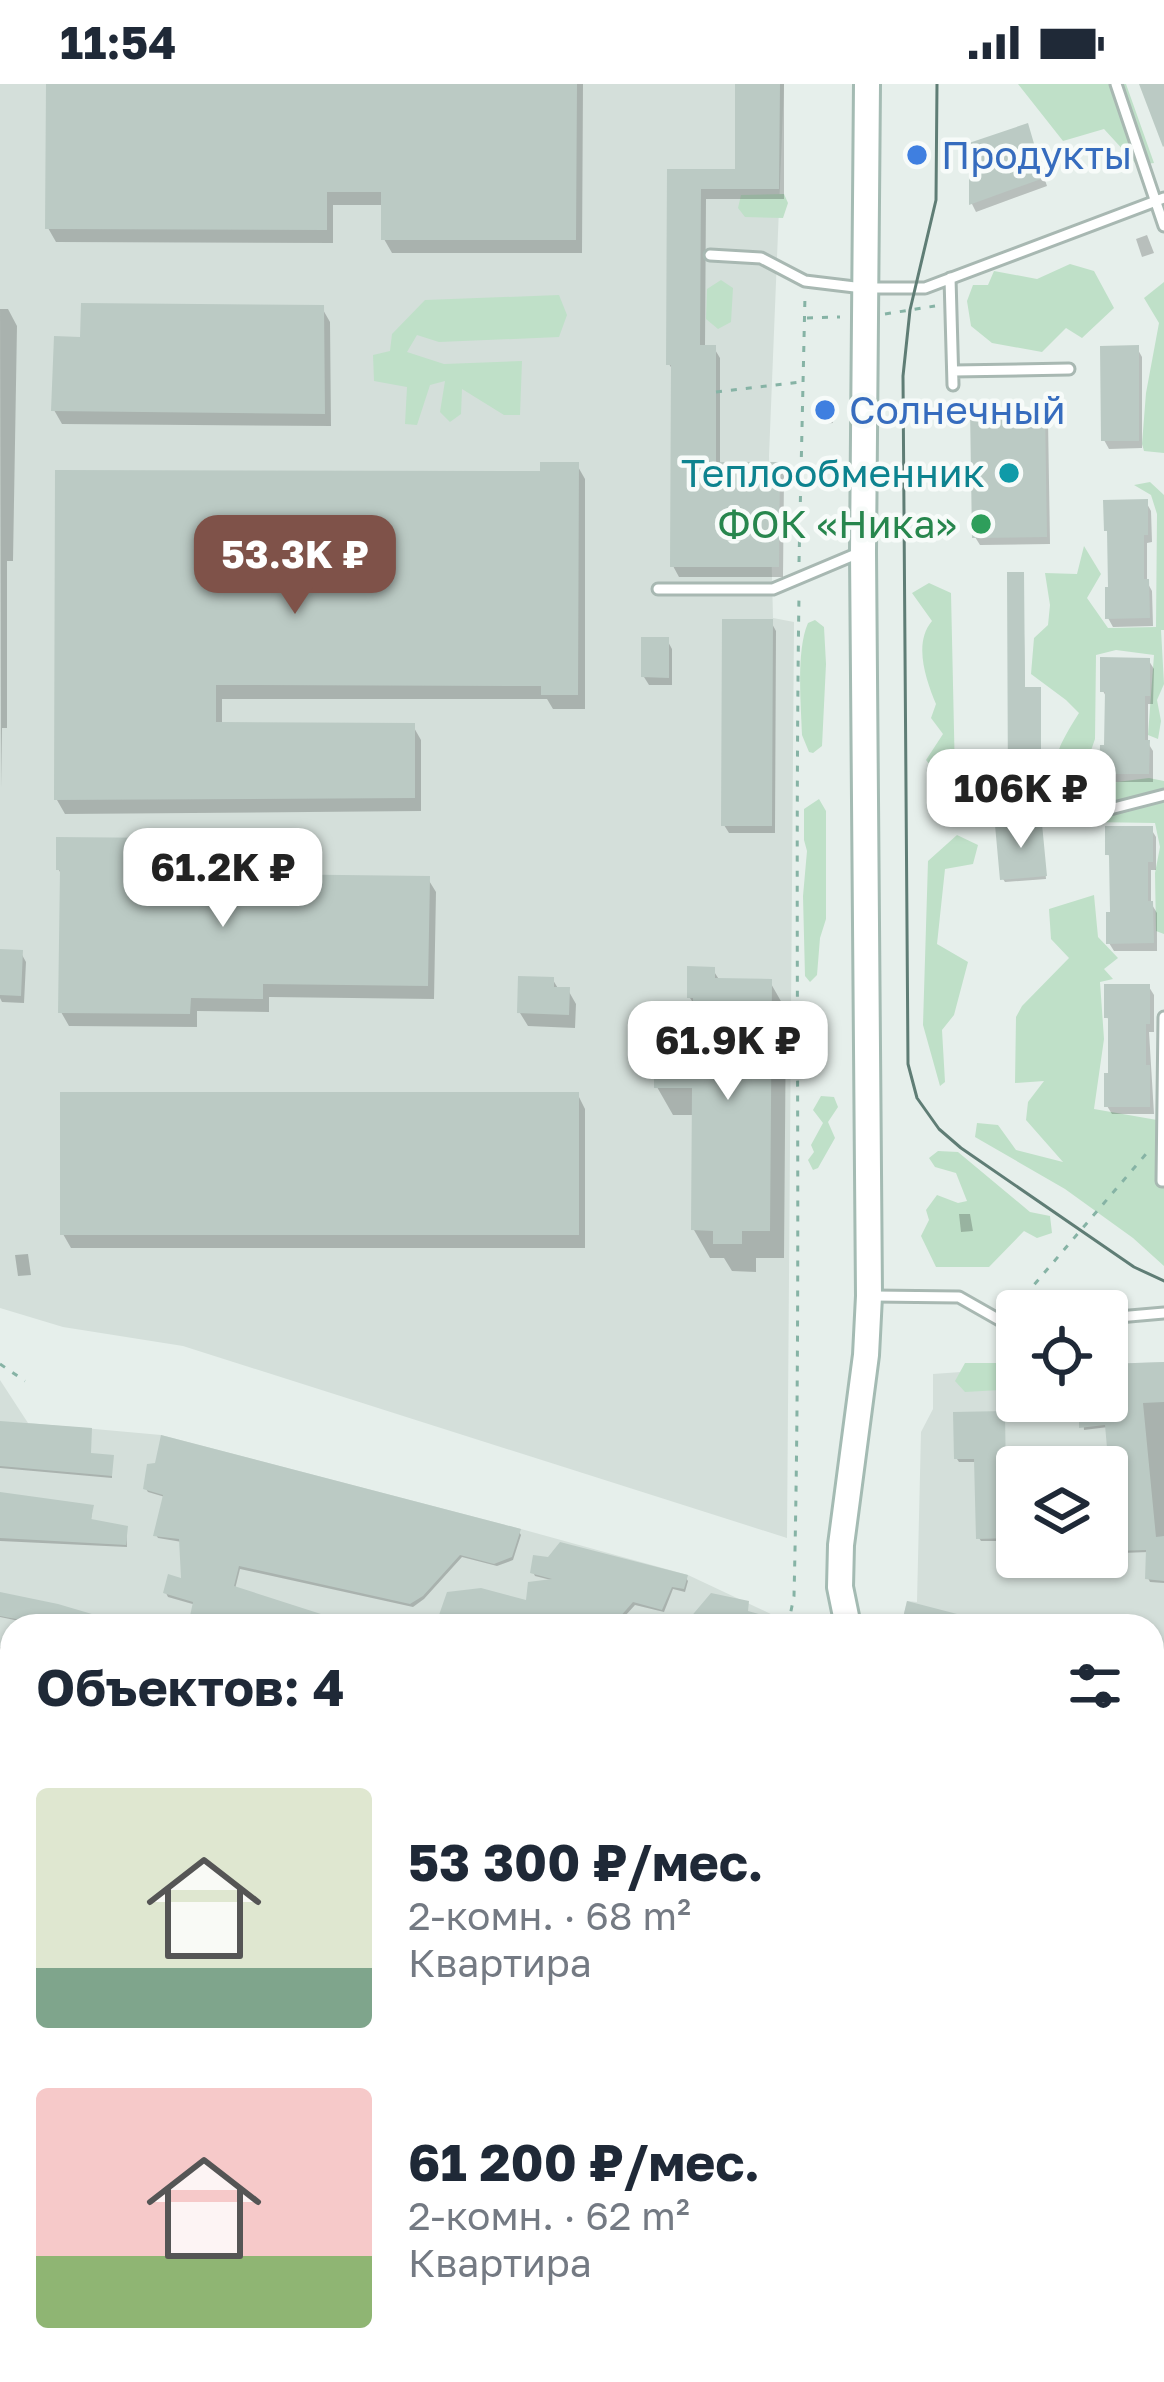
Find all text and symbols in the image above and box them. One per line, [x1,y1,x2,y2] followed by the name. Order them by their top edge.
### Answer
[60,15,176,69] text: 11:54
[941,131,1132,178] place label: Продукты
[904,142,930,168] marker: Продукты
[849,386,1065,433] place label: Солнечный
[812,397,838,423] marker: Солнечный
[681,449,985,496] place label: Теплообменник
[996,460,1022,486] marker: Теплообменник
[717,500,957,547] place label: ФОК «Ника»
[968,511,994,537] marker: ФОК «Ника»
[184,515,406,617] pin: 53.3K ₽
[221,530,369,577] text: 53.3K ₽
[923,749,1119,851] pin: 106K ₽
[954,764,1088,811] text: 106K ₽
[112,828,334,930] pin: 61.2K ₽
[150,843,296,890] text: 61.2K ₽
[617,1001,839,1103] pin: 61.9K ₽
[655,1016,801,1063] text: 61.9K ₽
[996,1290,1128,1578] map controls
[996,1290,1128,1422] button: locate
[996,1446,1128,1578] button: layers
[1062,1653,1128,1719] icon: filters
[36,1656,345,1717] text: Объектов: 4
[408,1831,764,1892] text: 53 300 ₽/мес.
[132,1836,276,1980] icon: home
[408,1892,691,1939] text: 2-комн. · 68 m²
[408,1939,592,1986] text: Квартира
[408,2131,760,2192] text: 61 200 ₽/мес.
[132,2136,276,2280] icon: home
[408,2192,690,2239] text: 2-комн. · 62 m²
[408,2239,592,2286] text: Квартира

